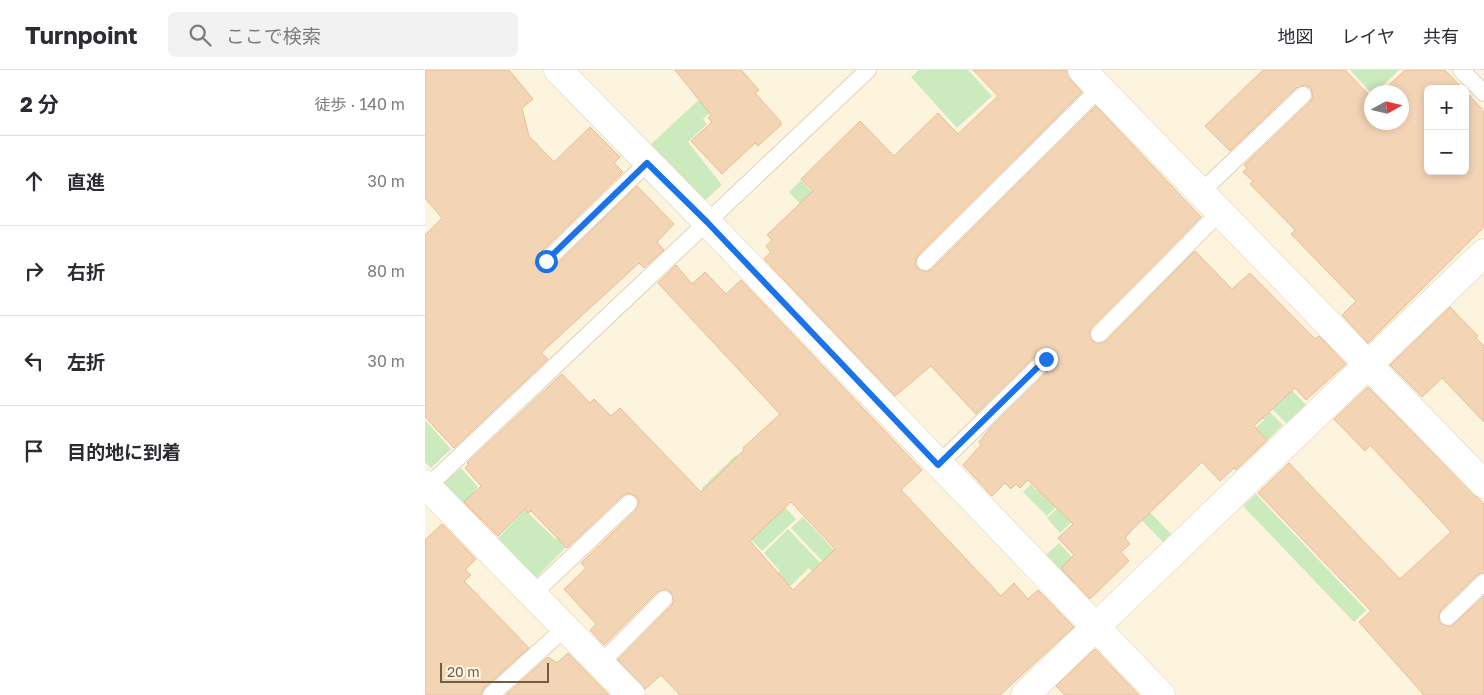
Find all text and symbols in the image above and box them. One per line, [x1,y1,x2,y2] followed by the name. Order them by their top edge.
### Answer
[168,12,518,57] search box
[25,20,138,49] text: Turnpoint
[186,21,214,49] icon: search
[226,24,321,47] text: ここで検索
[1278,25,1314,47] text: 地図
[1342,25,1395,47] text: レイヤ
[1423,25,1459,47] text: 共有
[1364,85,1409,130] north arrow
[1424,85,1469,175] map controls
[1424,85,1469,130] button: +
[20,91,59,117] text: 2 分
[315,94,405,114] text: 徒歩 · 140 m
[1424,130,1469,175] button: −
[20,167,48,195] icon: ahead
[67,170,105,193] text: 直進
[368,171,405,191] text: 30 m
[535,250,558,273] route start
[20,257,48,285] icon: right
[67,260,105,283] text: 右折
[367,261,405,281] text: 80 m
[20,347,48,375] icon: left
[1035,348,1058,371] route end
[67,350,105,373] text: 左折
[368,351,405,371] text: 30 m
[20,437,48,465] icon: arrive
[67,440,181,463] text: 目的地に到着
[440,660,549,683] scale bar
[447,663,480,680] text: 20 m

